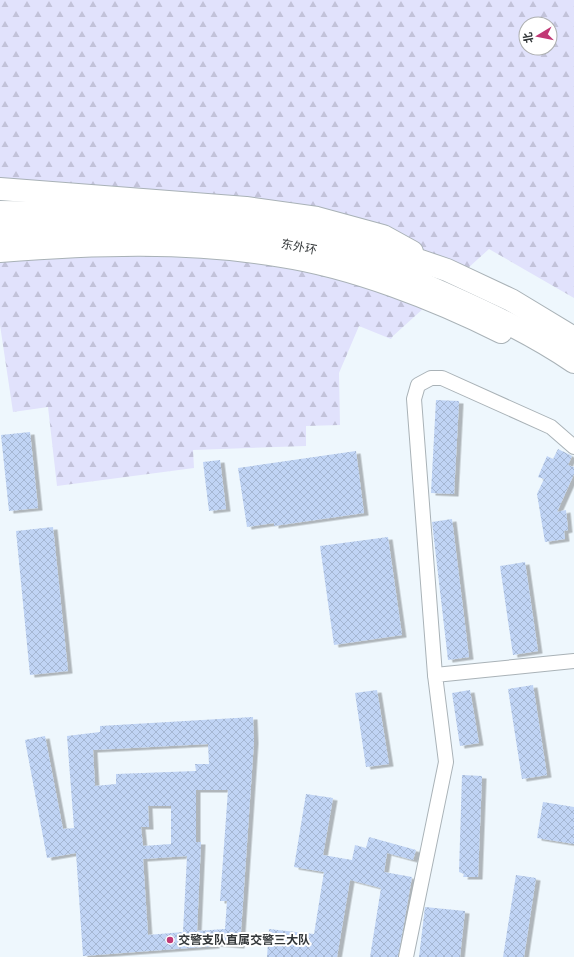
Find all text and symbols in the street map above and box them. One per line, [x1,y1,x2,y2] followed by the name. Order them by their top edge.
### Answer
[518,16,558,56] north arrow
[520,31,535,44] text: 北
[280,236,318,256] street label: 东外环
[178,932,310,946] place label: 交警支队直属交警三大队
[165,935,175,945] marker: 交警支队直属交警三大队

